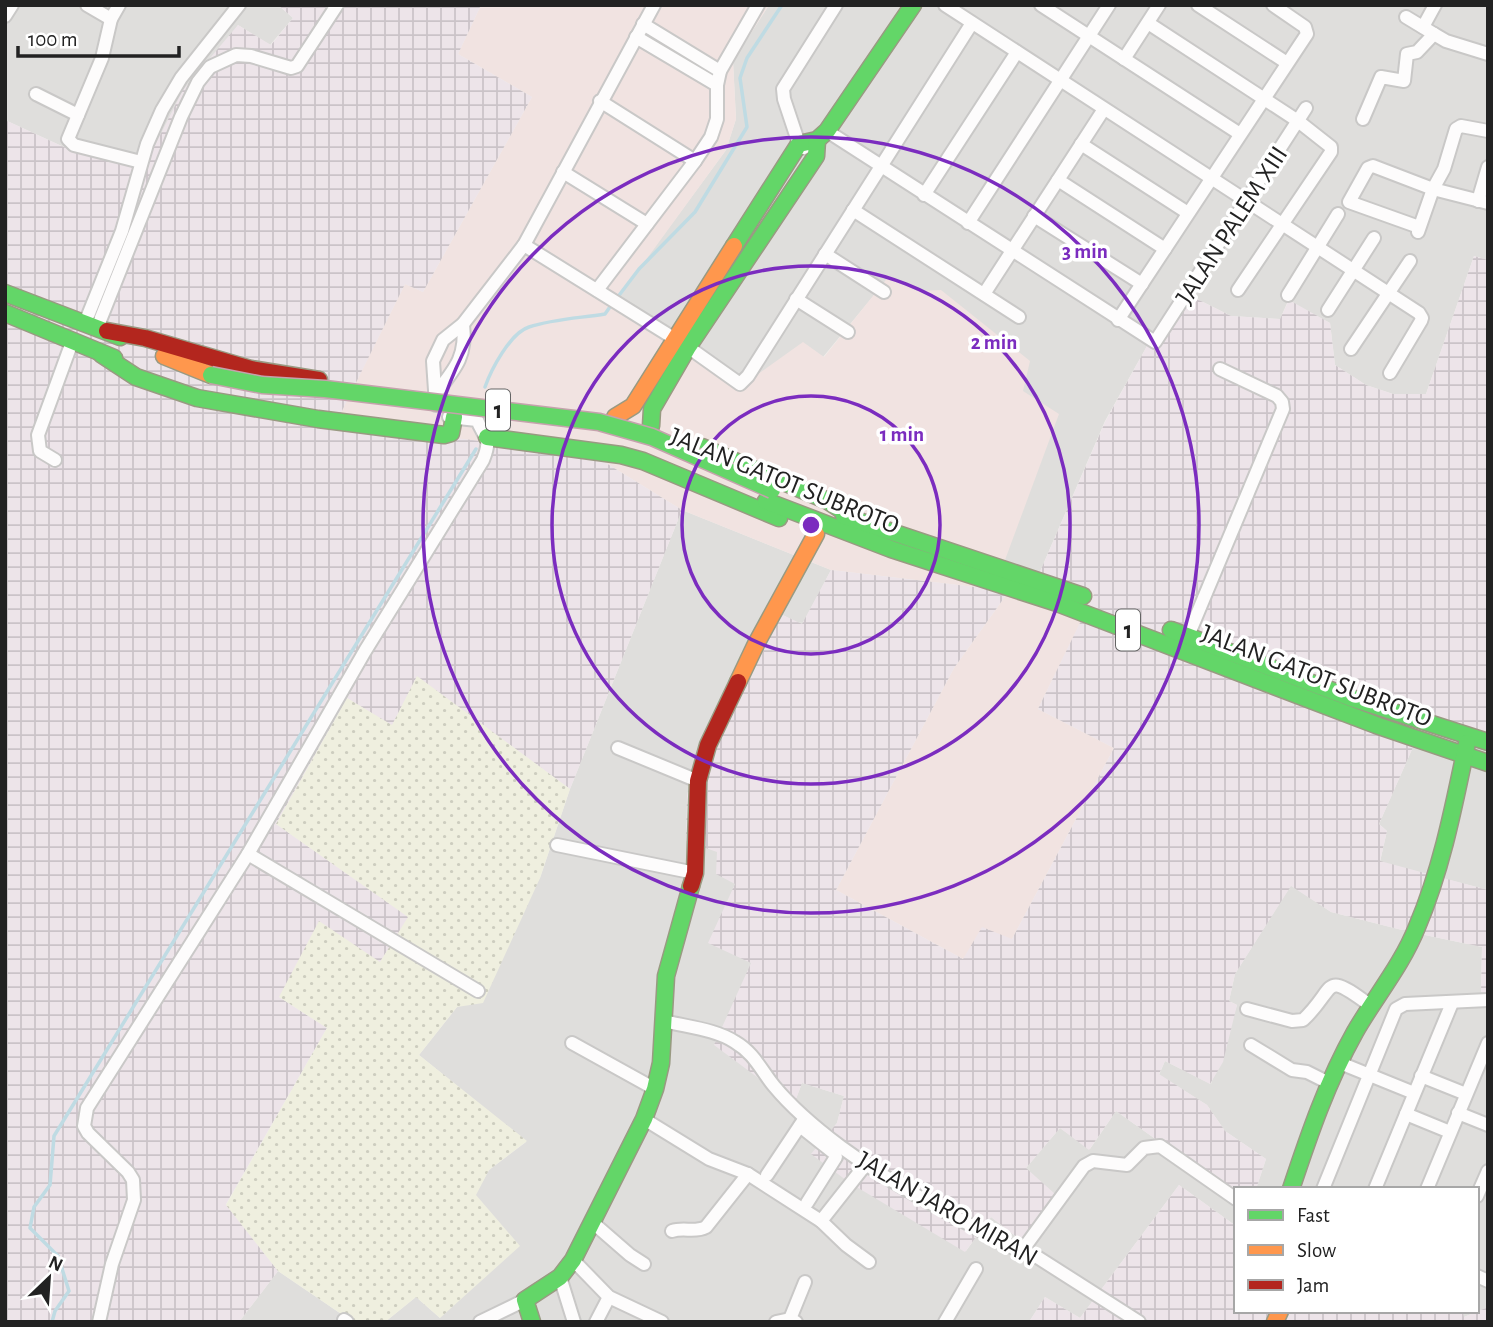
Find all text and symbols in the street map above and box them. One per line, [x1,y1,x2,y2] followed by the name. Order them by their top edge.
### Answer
[18,14,178,58] scale bar
[28,29,78,50] text: 100 m
[1171,142,1293,309] street label: JALAN PALEM XIII
[1062,241,1108,262] text: 3 min
[971,332,1017,353] text: 2 min
[486,390,510,430] road number: 1
[666,423,903,539] street label: JALAN GATOT SUBROTO
[880,424,924,445] text: 1 min
[799,513,823,537] centre of rings
[1116,610,1140,650] road number: 1
[1198,620,1436,732] street label: JALAN GATOT SUBROTO
[853,1147,1042,1271] street label: JALAN JARO MIRAN
[1234,1187,1479,1313] legend
[1297,1205,1330,1226] text: Fast
[1297,1240,1336,1261] text: Slow
[14,1243,84,1313] north arrow
[46,1253,66,1275] text: N
[1297,1275,1329,1296] text: Jam

